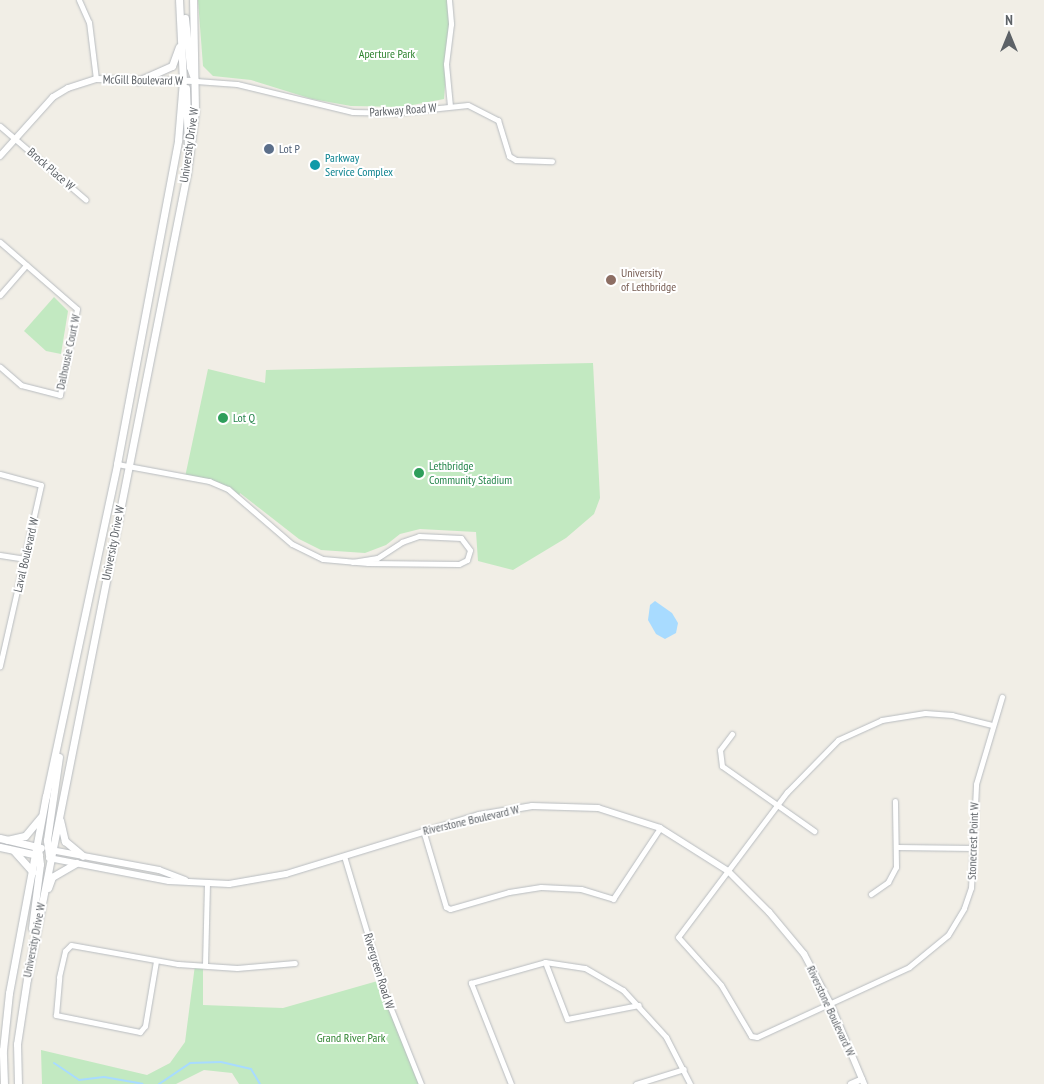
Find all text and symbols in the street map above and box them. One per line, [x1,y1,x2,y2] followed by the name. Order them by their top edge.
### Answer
[984,10,1034,60] north arrow
[1005,11,1013,29] text: N
[359,47,415,61] park label: Aperture Park
[103,72,183,88] street label: McGill Boulevard W
[369,100,437,120] street label: Parkway Road W
[177,106,201,184] street label: University Drive W
[279,142,300,156] place label: Lot P
[263,143,275,155] marker: Lot P
[24,144,78,194] street label: Brock Place W
[325,151,393,179] place label: Parkway Service Complex
[309,159,321,171] marker: Parkway Service Complex
[621,266,676,294] place label: University of Lethbridge
[605,274,617,286] marker: University of Lethbridge
[53,313,83,391] street label: Dalhousie Court W
[233,411,255,425] place label: Lot Q
[217,412,229,424] marker: Lot Q
[429,459,512,487] place label: Lethbridge Community Stadium
[413,467,425,479] marker: Lethbridge Community Stadium
[99,504,127,582] street label: University Drive W
[10,516,42,594] street label: Laval Boulevard W
[421,802,521,838] street label: Riverstone Boulevard W
[964,802,982,880] street label: Stonecrest Point W
[20,901,48,979] street label: University Drive W
[361,931,397,1011] street label: Rivergreen Road W
[804,963,858,1059] street label: Riverstone Boulevard W
[317,1031,385,1045] park label: Grand River Park

